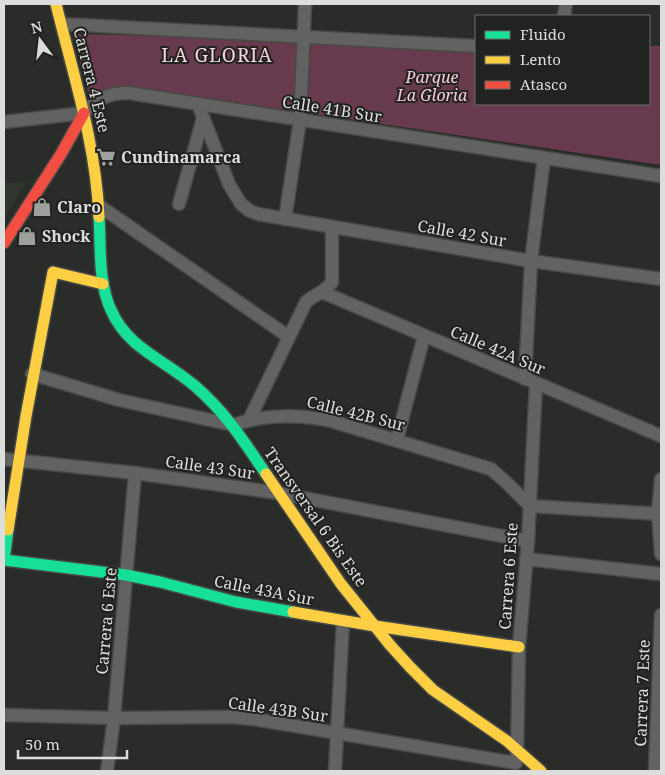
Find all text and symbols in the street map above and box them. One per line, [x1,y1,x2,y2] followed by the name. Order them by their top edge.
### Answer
[15,15,65,65] north arrow
[475,15,650,105] legend
[29,16,44,38] text: N
[520,24,566,44] text: Fluido
[68,25,116,135] street label: Carrera 4 Este
[161,42,273,68] district label: LA GLORIA
[520,49,561,69] text: Lento
[396,66,468,106] park label: Parque La Gloria
[520,74,567,94] text: Atasco
[281,90,384,128] street label: Calle 41B Sur
[95,146,117,168] supermarket icon: Cundinamarca
[121,146,242,168] place label: Cundinamarca
[31,196,53,218] shop icon: Claro
[57,196,101,218] place label: Claro
[416,214,509,252] street label: Calle 42 Sur
[16,225,38,247] shop icon: Shock
[42,225,91,247] place label: Shock
[447,320,549,380] street label: Calle 42A Sur
[305,390,408,436] street label: Calle 42B Sur
[259,443,373,591] street label: Transversal 6 Bis Este
[164,450,257,484] street label: Calle 43 Sur
[493,522,523,630] street label: Carrera 6 Este
[90,567,122,675] street label: Carrera 6 Este
[212,570,316,611] street label: Calle 43A Sur
[629,639,655,747] street label: Carrera 7 Este
[227,691,330,727] street label: Calle 43B Sur
[18,728,126,760] scale bar
[25,734,60,754] text: 50 m

